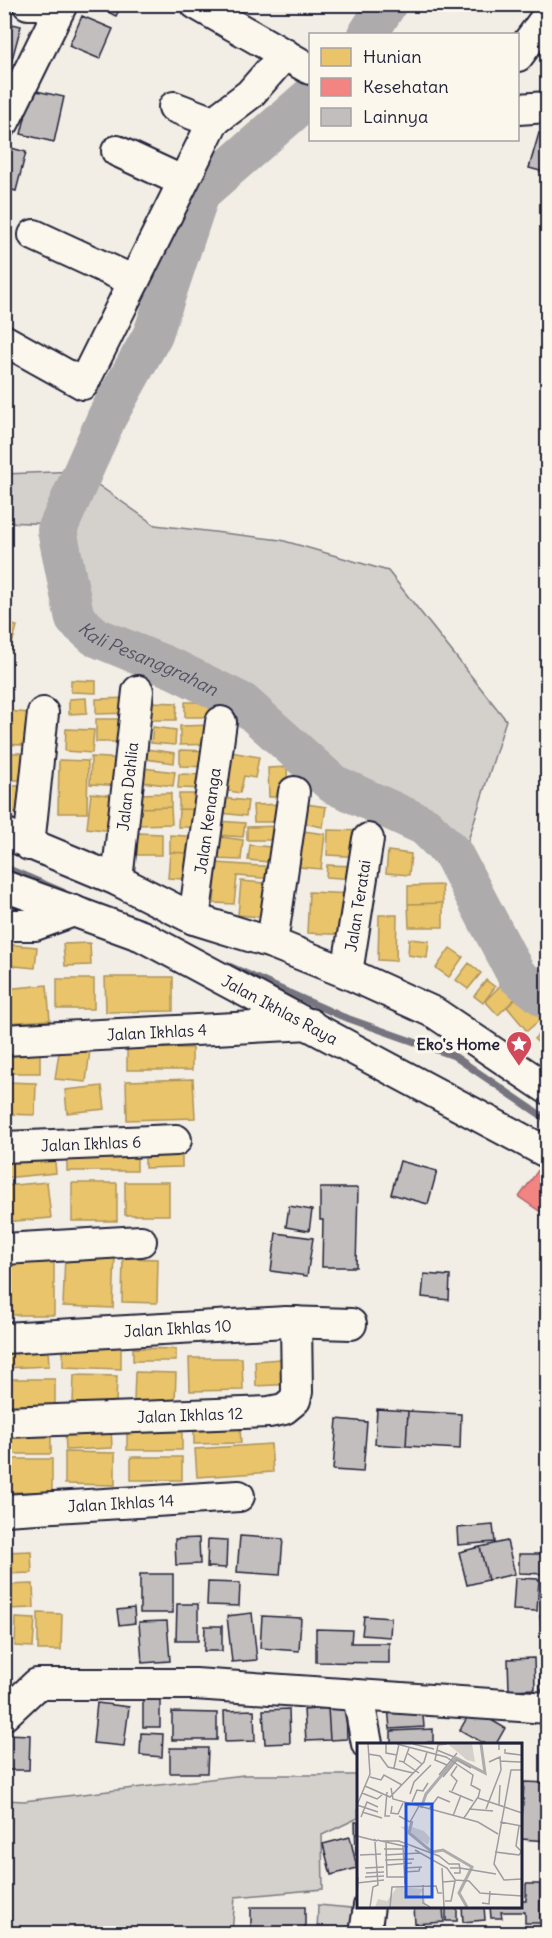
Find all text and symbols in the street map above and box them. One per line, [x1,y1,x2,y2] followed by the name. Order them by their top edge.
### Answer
[309,33,519,141] legend
[363,45,422,68] text: Hunian
[363,75,449,98] text: Kesehatan
[363,105,428,128] text: Lainnya
[74,616,222,701] water label: Kali Pesanggrahan
[113,741,142,832] street label: Jalan Dahlia
[190,767,225,875] street label: Jalan Kenanga
[340,859,375,953] street label: Jalan Teratai
[218,970,341,1049] street label: Jalan Ikhlas Raya
[106,1019,208,1045] street label: Jalan Ikhlas 4
[504,1029,534,1067] place icon: Eko's Home
[417,1034,500,1054] place label: Eko's Home
[40,1131,142,1155] street label: Jalan Ikhlas 6
[123,1315,232,1341] street label: Jalan Ikhlas 10
[136,1403,244,1427] street label: Jalan Ikhlas 12
[67,1490,175,1516] street label: Jalan Ikhlas 14
[357,1743,522,1908] inset map

